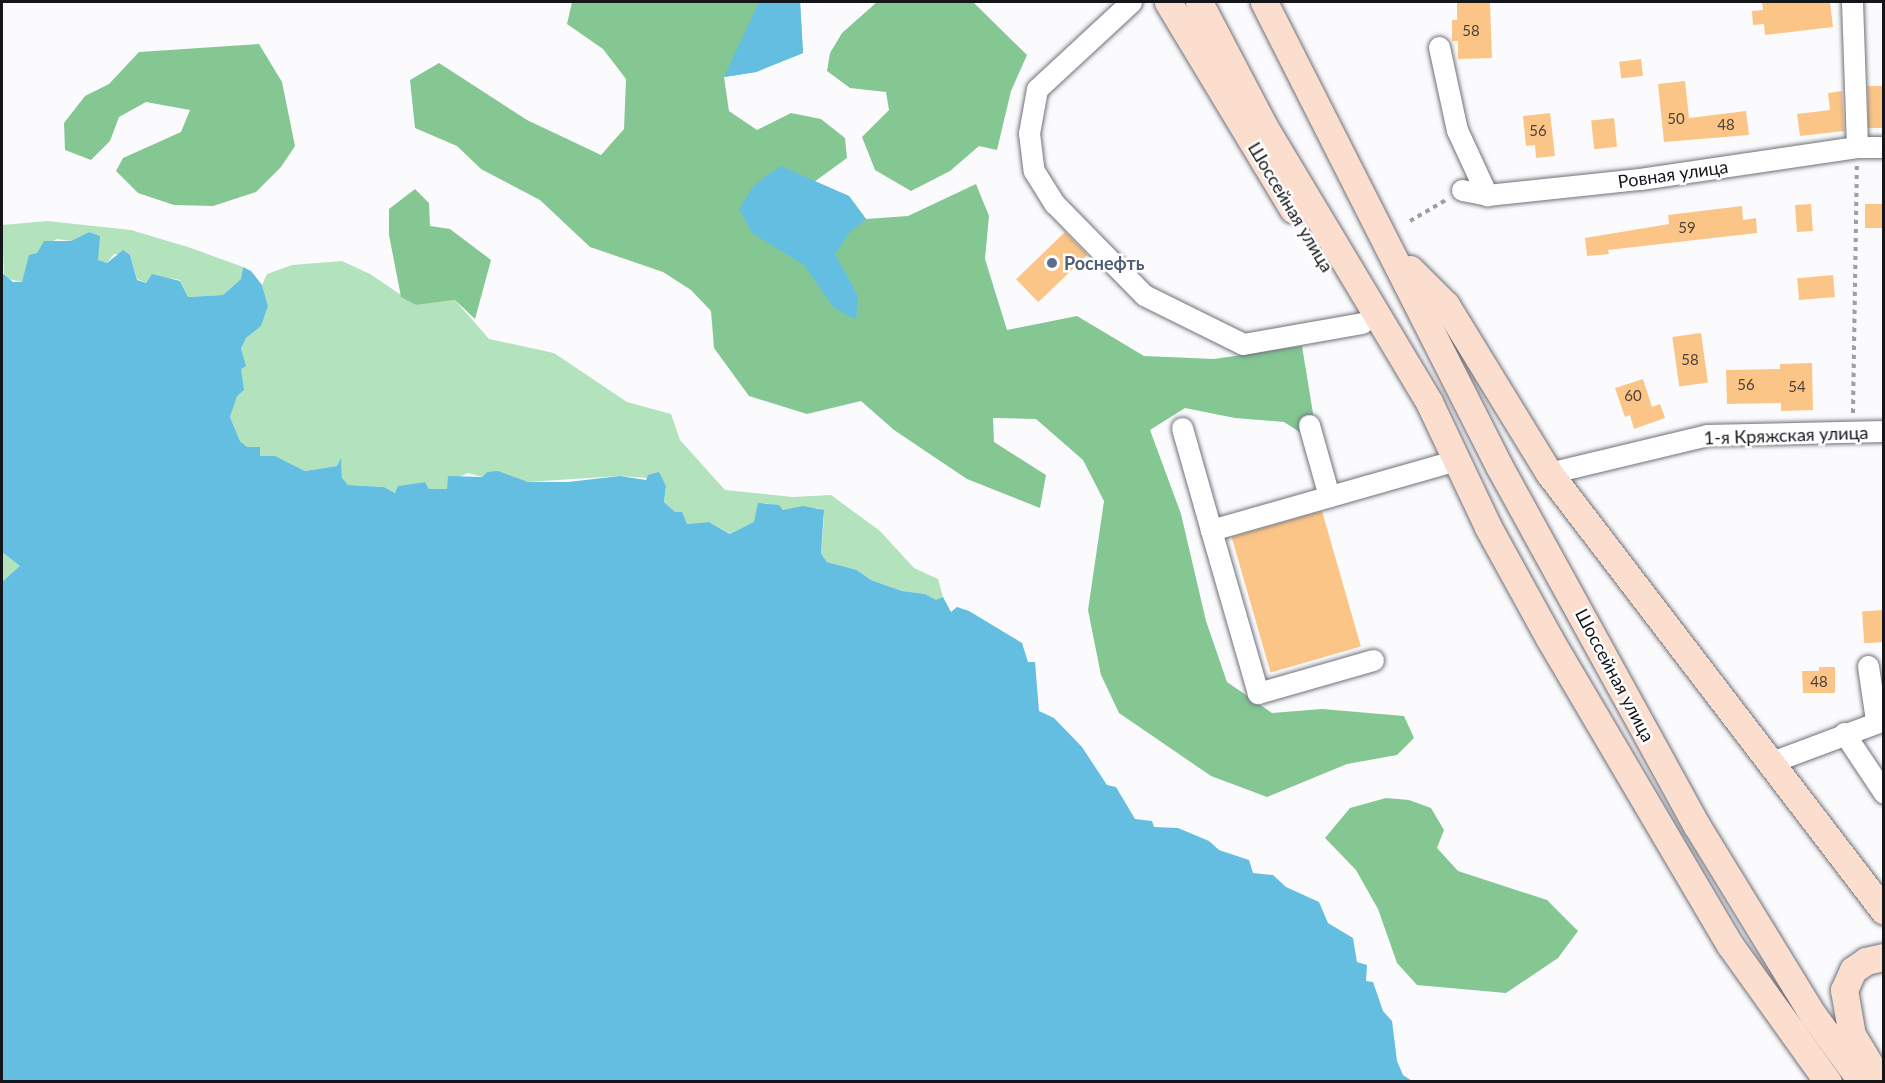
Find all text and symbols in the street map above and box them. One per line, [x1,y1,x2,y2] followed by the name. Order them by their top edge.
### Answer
[1462,22,1480,40] house number: 58
[1667,110,1685,128] house number: 50
[1717,116,1735,134] house number: 48
[1529,122,1547,140] house number: 56
[1244,138,1338,276] street label: Шоссейная улица
[1616,156,1730,192] street label: Ровная улица
[1678,219,1696,237] house number: 59
[1064,252,1144,274] place label: Роснефть
[1045,256,1059,270] marker: Роснефть
[1681,351,1699,369] house number: 58
[1737,376,1755,394] house number: 56
[1788,378,1806,396] house number: 54
[1624,387,1642,405] house number: 60
[1703,421,1869,449] street label: 1-я Кряжская улица
[1571,605,1659,745] street label: Шоссейная улица
[1810,673,1828,691] house number: 48

